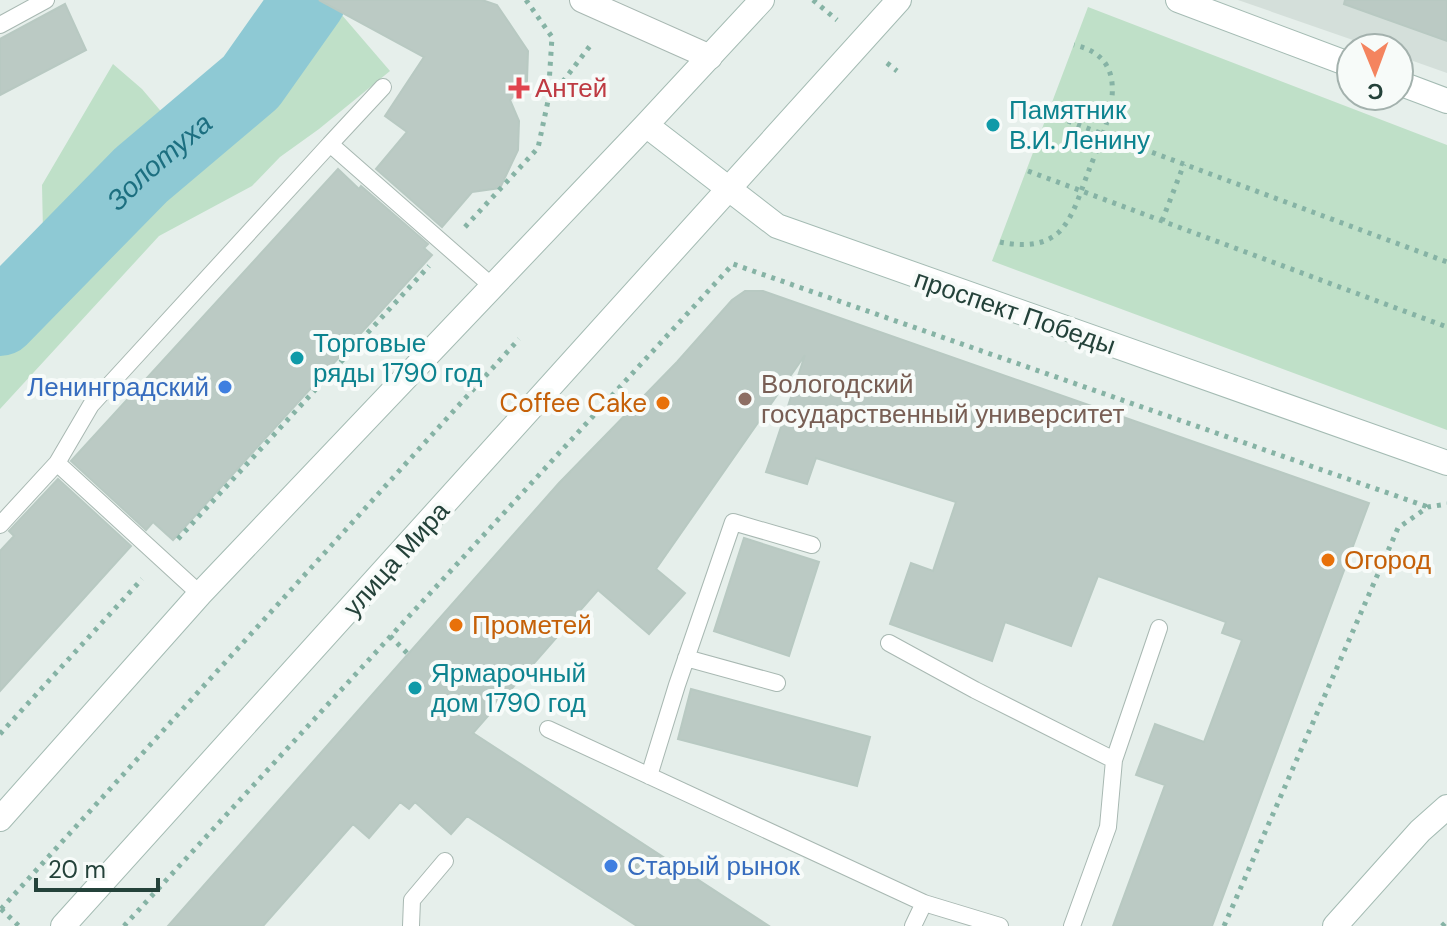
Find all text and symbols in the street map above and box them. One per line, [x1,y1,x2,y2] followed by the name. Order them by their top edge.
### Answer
[1335,32,1415,112] north arrow
[535,71,607,105] place label: Антей
[1367,77,1384,106] text: С
[510,79,528,97] marker: Антей
[1009,93,1150,157] place label: Памятник В.И. Ленину
[98,105,220,218] water label: Золотуха
[984,116,1002,134] marker: Памятник В.И. Ленину
[910,262,1120,362] street label: проспект Победы
[313,326,482,390] place label: Торговые ряды 1790 год
[288,349,306,367] marker: Торговые ряды 1790 год
[761,367,1124,431] place label: Вологодский государственный университет
[27,370,209,404] place label: Ленинградский
[216,378,234,396] marker: Ленинградский
[500,386,647,420] place label: Coffee Cake
[736,390,754,408] marker: Вологодский государственный университет
[654,394,672,412] marker: Coffee Cake
[335,494,457,624] street label: улица Мира
[1344,543,1431,577] place label: Огород
[1319,551,1337,569] marker: Огород
[472,608,592,642] place label: Прометей
[447,616,465,634] marker: Прометей
[431,656,586,720] place label: Ярмарочный дом 1790 год
[406,679,424,697] marker: Ярмарочный дом 1790 год
[36,842,158,892] scale bar
[627,849,800,883] place label: Старый рынок
[48,854,106,885] text: 20 m
[602,857,620,875] marker: Старый рынок

